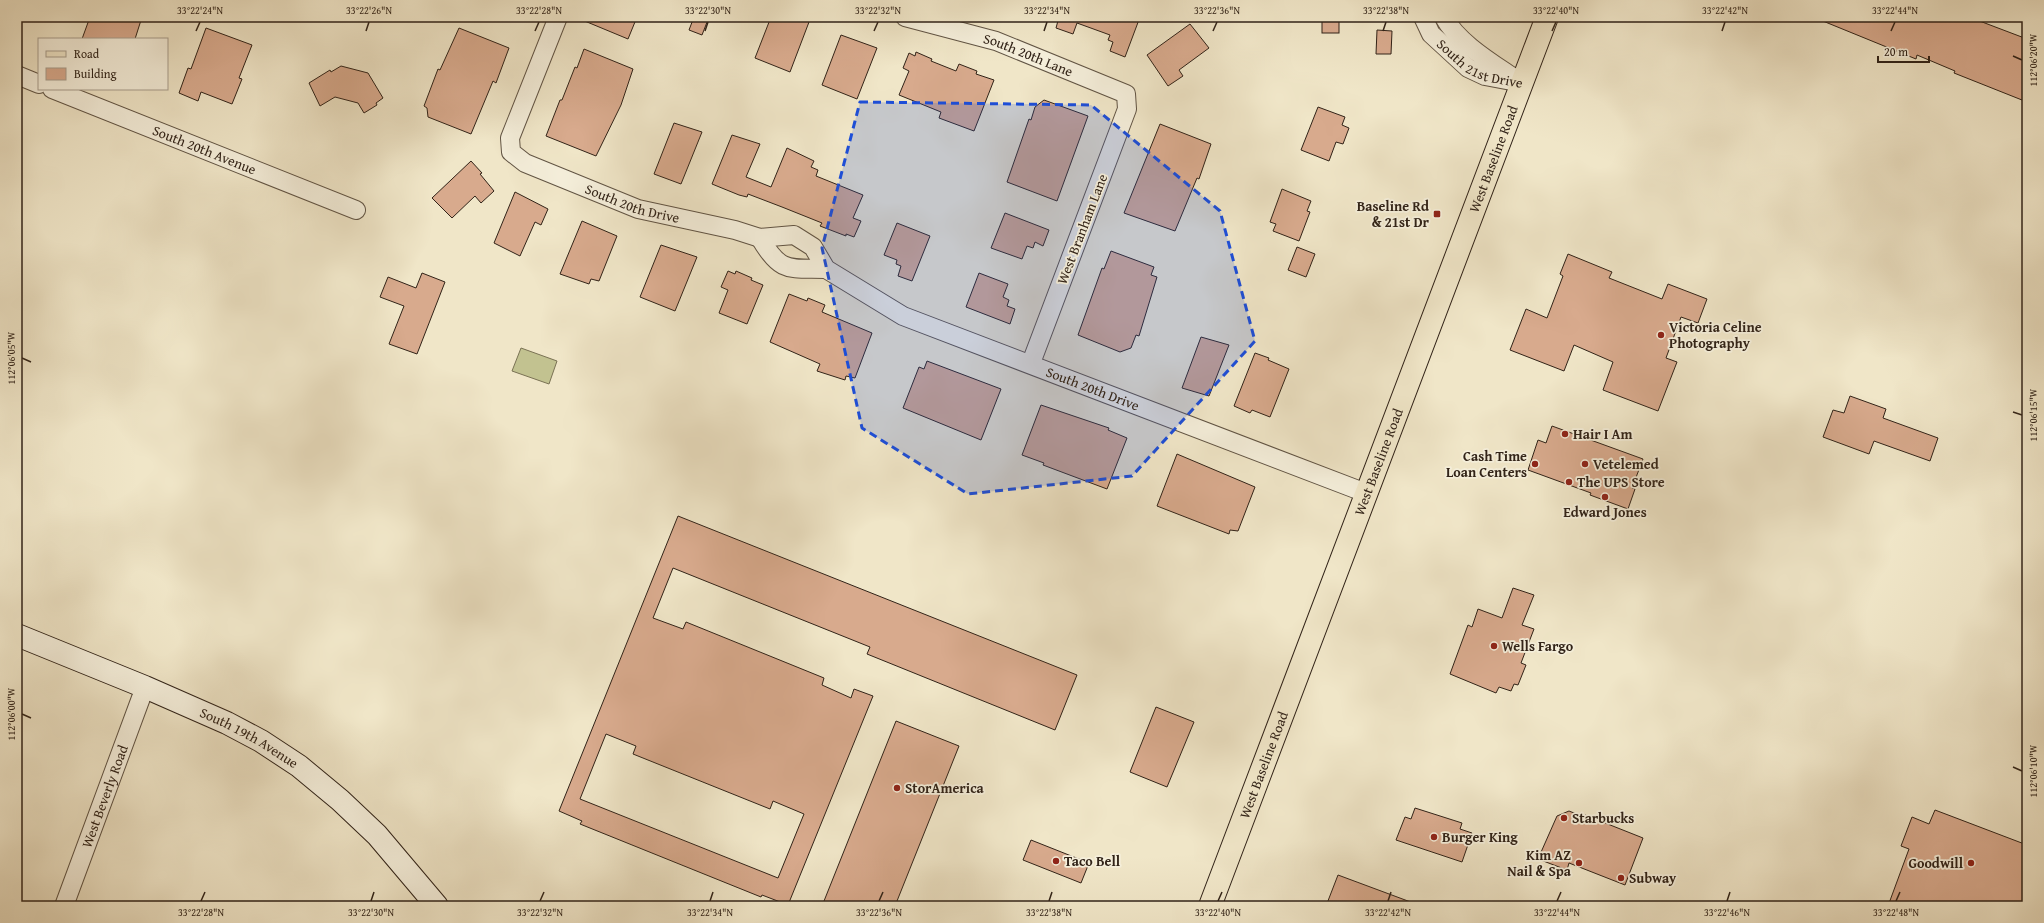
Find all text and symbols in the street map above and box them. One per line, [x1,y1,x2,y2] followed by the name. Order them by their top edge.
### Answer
[177,3,223,18] text: 33°22'24"N
[346,3,392,18] text: 33°22'26"N
[516,3,562,18] text: 33°22'28"N
[685,3,731,18] text: 33°22'30"N
[855,3,901,18] text: 33°22'32"N
[1024,3,1070,18] text: 33°22'34"N
[1194,3,1240,18] text: 33°22'36"N
[1363,3,1409,18] text: 33°22'38"N
[1533,3,1579,18] text: 33°22'40"N
[1702,3,1748,18] text: 33°22'42"N
[1872,3,1918,18] text: 33°22'44"N
[981,28,1076,81] street label: South 20th Lane
[2026,33,2041,86] text: 112°06'20"W
[1432,34,1525,93] street label: South 21st Drive
[38,38,168,90] legend
[1878,38,1929,64] scale bar
[1884,43,1908,60] text: 20 m
[74,45,100,62] text: Road
[74,65,117,82] text: Building
[1464,102,1523,215] street label: West Baseline Road
[150,120,260,179] street label: South 20th Avenue
[1052,171,1112,287] street label: West Branham Lane
[582,179,682,228] street label: South 20th Drive
[1357,196,1430,232] place label: Baseline Rd & 21st Dr
[1432,209,1442,219] marker: Baseline Rd & 21st Dr
[1669,317,1762,353] place label: Victoria Celine Photography
[1656,330,1666,340] marker: Victoria Celine Photography
[4,331,19,384] text: 112°06'05"W
[1043,362,1143,416] street label: South 20th Drive
[2026,388,2041,441] text: 112°06'15"W
[1349,405,1408,518] street label: West Baseline Road
[1573,424,1632,444] place label: Hair I Am
[1560,429,1570,439] marker: Hair I Am
[1446,446,1527,482] place label: Cash Time Loan Centers
[1593,454,1659,474] place label: Vetelemed
[1530,459,1540,469] marker: Cash Time Loan Centers
[1580,459,1590,469] marker: Vetelemed
[1577,472,1665,492] place label: The UPS Store
[1564,477,1574,487] marker: The UPS Store
[1600,492,1610,502] marker: Edward Jones
[1563,502,1647,522] place label: Edward Jones
[1502,636,1574,656] place label: Wells Fargo
[1489,641,1499,651] marker: Wells Fargo
[4,687,19,740] text: 112°06'00"W
[197,702,303,773] street label: South 19th Avenue
[1234,708,1293,821] street label: West Baseline Road
[76,741,133,851] street label: West Beverly Road
[2026,744,2041,797] text: 112°06'10"W
[905,778,985,798] place label: StorAmerica
[892,783,902,793] marker: StorAmerica
[1572,808,1634,828] place label: Starbucks
[1559,813,1569,823] marker: Starbucks
[1442,827,1518,847] place label: Burger King
[1429,832,1439,842] marker: Burger King
[1507,845,1572,881] place label: Kim AZ Nail & Spa
[1064,851,1121,871] place label: Taco Bell
[1908,853,1964,873] place label: Goodwill
[1051,856,1061,866] marker: Taco Bell
[1574,858,1584,868] marker: Kim AZ Nail & Spa
[1966,858,1976,868] marker: Goodwill
[1629,868,1677,888] place label: Subway
[1616,873,1626,883] marker: Subway
[178,905,224,920] text: 33°22'28"N
[348,905,394,920] text: 33°22'30"N
[517,905,563,920] text: 33°22'32"N
[687,905,733,920] text: 33°22'34"N
[856,905,902,920] text: 33°22'36"N
[1026,905,1072,920] text: 33°22'38"N
[1195,905,1241,920] text: 33°22'40"N
[1365,905,1411,920] text: 33°22'42"N
[1534,905,1580,920] text: 33°22'44"N
[1704,905,1750,920] text: 33°22'46"N
[1873,905,1919,920] text: 33°22'48"N

